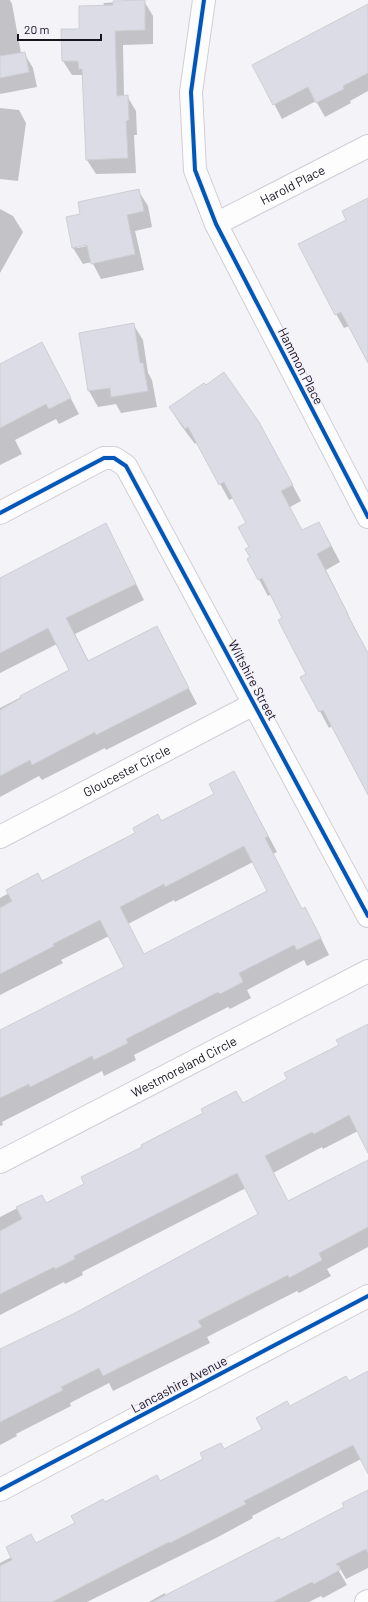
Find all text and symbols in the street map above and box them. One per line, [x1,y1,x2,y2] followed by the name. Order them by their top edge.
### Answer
[18,16,101,42] scale bar
[24,22,50,36] text: 20 m
[257,161,328,208] street label: Harold Place
[275,325,327,407] street label: Hammon Place
[225,637,281,723] street label: Wiltshire Street
[80,741,173,800] street label: Gloucester Circle
[128,1033,239,1101] street label: Westmoreland Circle
[128,1352,230,1416] street label: Lancashire Avenue

